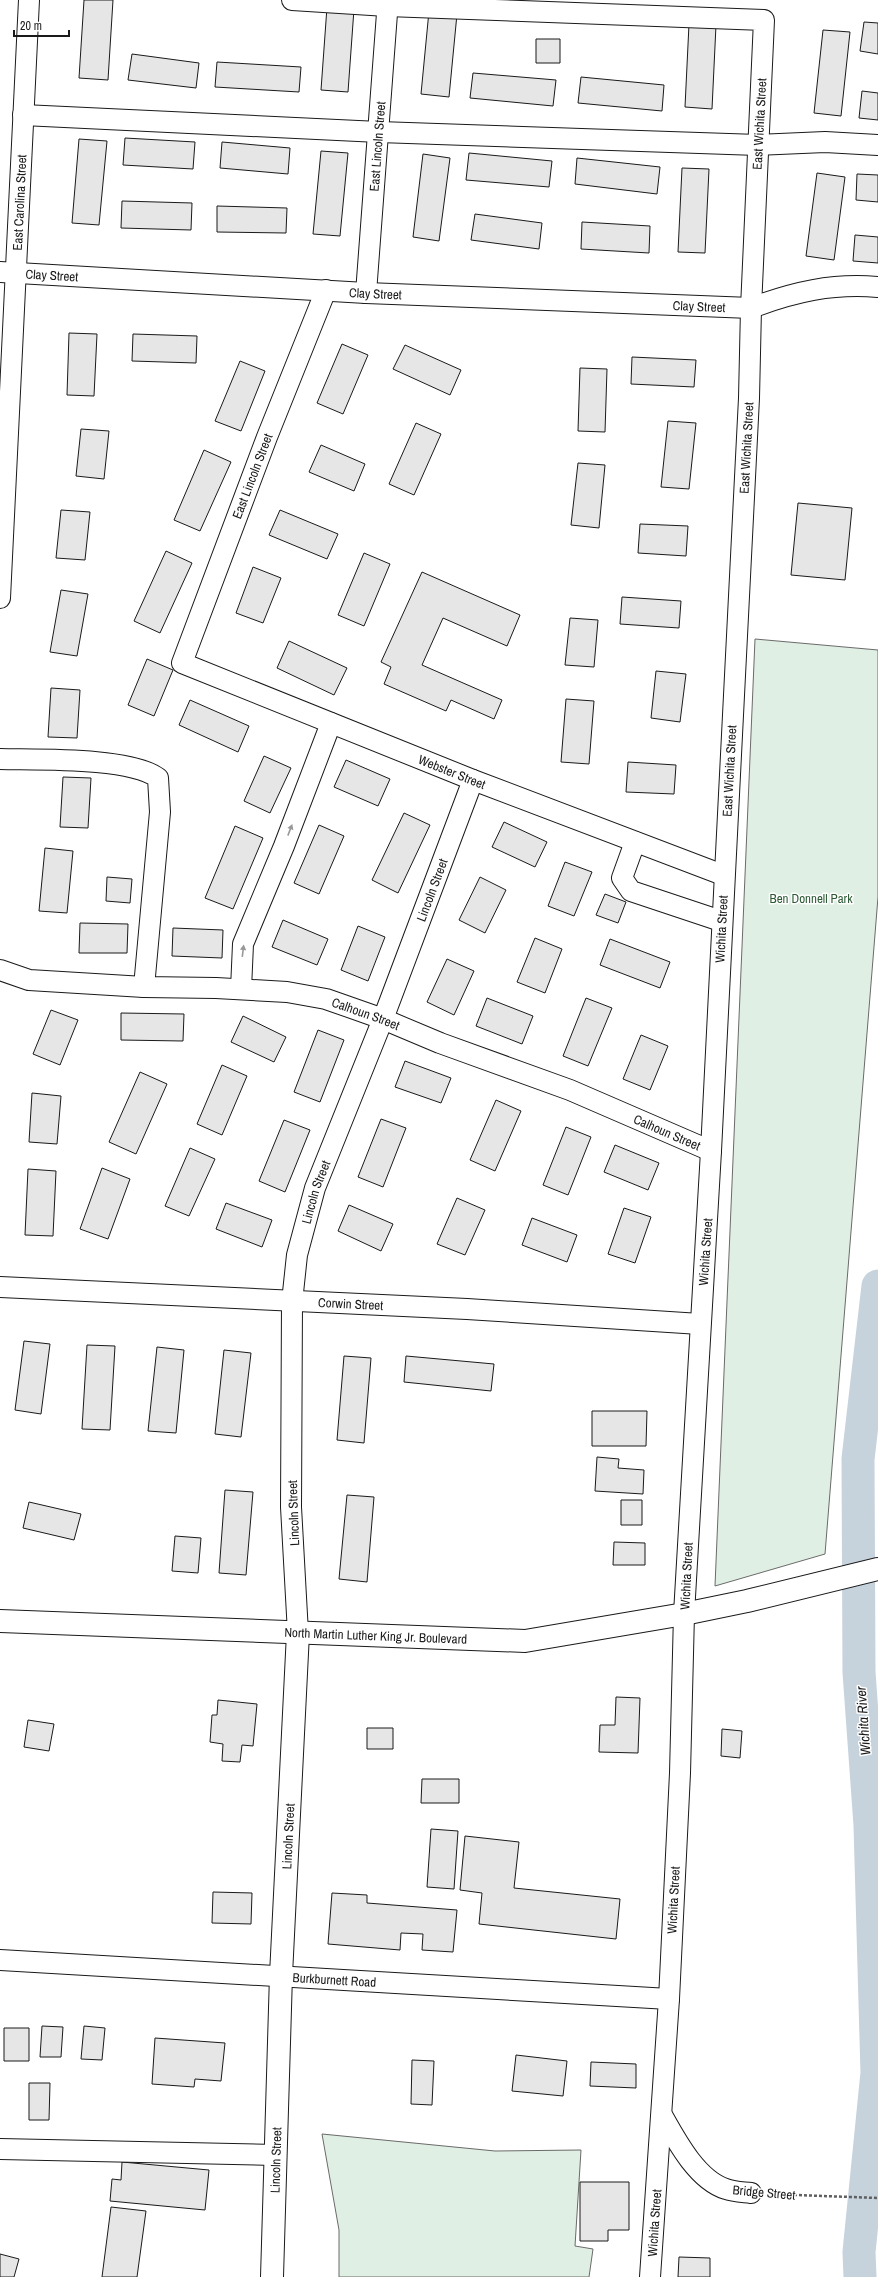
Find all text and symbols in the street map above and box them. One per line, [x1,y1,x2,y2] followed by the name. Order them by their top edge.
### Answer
[14,12,69,38] scale bar
[20,18,42,34] text: 20 m
[749,78,770,170] street label: East Wichita Street
[366,101,389,192] street label: East Lincoln Street
[9,154,31,251] street label: East Carolina Street
[25,265,79,285] street label: Clay Street
[348,284,402,303] street label: Clay Street
[672,297,726,316] street label: Clay Street
[736,402,757,494] street label: East Wichita Street
[228,431,277,521] street label: East Lincoln Street
[719,725,740,817] street label: East Wichita Street
[416,751,488,793] street label: Webster Street
[288,823,294,835] one-way arrow
[413,856,452,924] street label: Lincoln Street
[770,890,853,907] park label: Ben Donnell Park
[711,895,732,963] street label: Wichita Street
[240,945,246,957] one-way arrow
[329,994,402,1034] street label: Calhoun Street
[631,1111,703,1154] street label: Calhoun Street
[298,1158,334,1226] street label: Lincoln Street
[695,1218,716,1286] street label: Wichita Street
[318,1294,384,1314] street label: Corwin Street
[284,1480,303,1546] street label: Lincoln Street
[676,1542,697,1610] street label: Wichita Street
[284,1624,467,1648] street label: North Martin Luther King Jr. Boulevard
[852,1685,874,1756] water label: Wichita River
[278,1803,299,1870] street label: Lincoln Street
[663,1866,684,1934] street label: Wichita Street
[292,1969,377,1991] street label: Burkburnett Road
[267,2127,285,2193] street label: Lincoln Street
[732,2181,796,2204] street label: Bridge Street
[644,2189,665,2257] street label: Wichita Street

